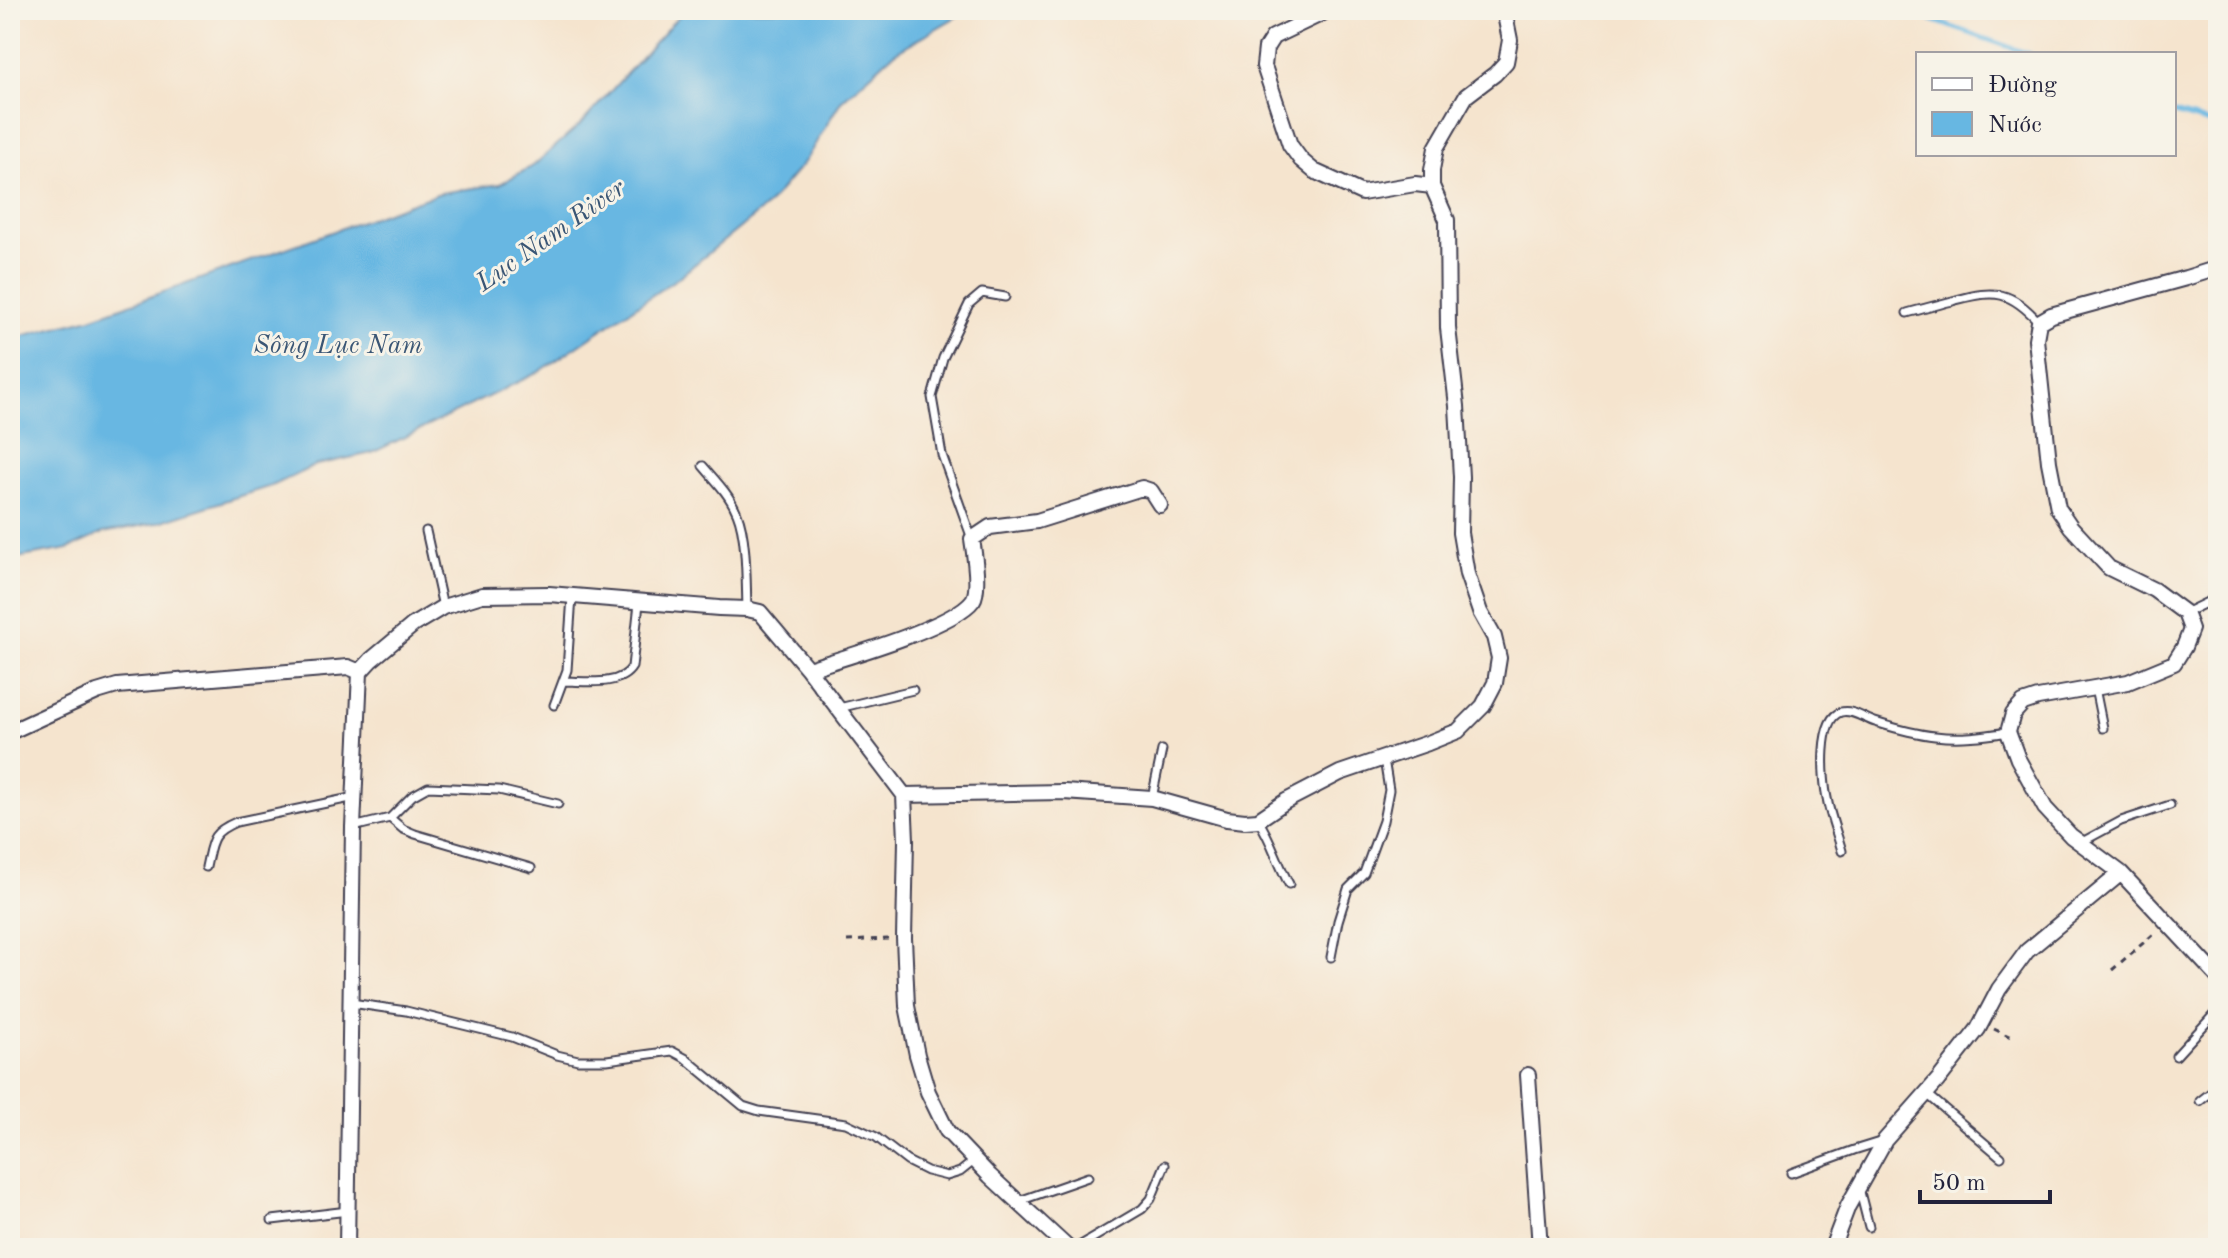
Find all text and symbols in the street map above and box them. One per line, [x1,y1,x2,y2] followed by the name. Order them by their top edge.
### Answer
[1916,52,2176,156] legend
[1988,74,2057,98] text: Đường
[1988,114,2042,138] text: Nước
[471,175,631,297] water label: Lục Nam River
[253,333,423,359] water label: Sông Lục Nam
[1920,1154,2050,1204] scale bar
[1932,1172,1986,1196] text: 50 m

